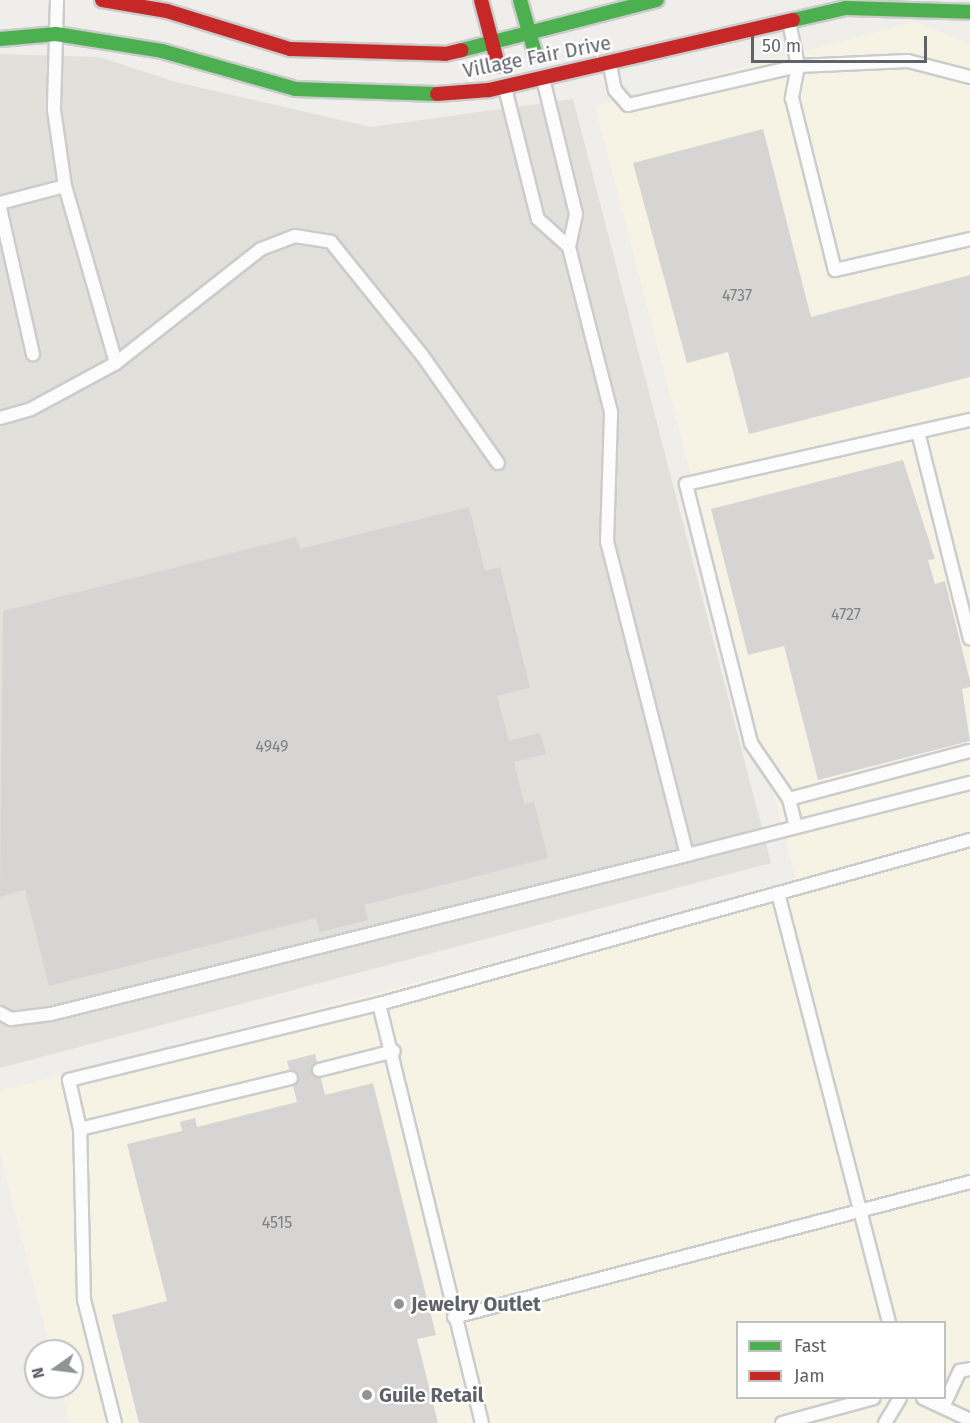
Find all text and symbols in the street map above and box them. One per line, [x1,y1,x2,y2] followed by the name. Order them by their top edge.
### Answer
[754,24,930,62] scale bar
[461,31,613,83] street label: Village Fair Drive
[762,35,801,57] text: 50 m
[722,286,752,306] house number: 4737
[831,605,861,625] house number: 4727
[255,737,289,757] house number: 4949
[262,1213,292,1233] house number: 4515
[411,1292,541,1316] place label: Jewelry Outlet
[392,1297,406,1311] marker: Jewelry Outlet
[736,1321,946,1399] legend
[794,1335,826,1357] text: Fast
[24,1339,84,1399] north arrow
[794,1365,825,1387] text: Jam
[27,1366,48,1380] text: N
[379,1383,484,1407] place label: Guile Retail
[360,1388,374,1402] marker: Guile Retail

